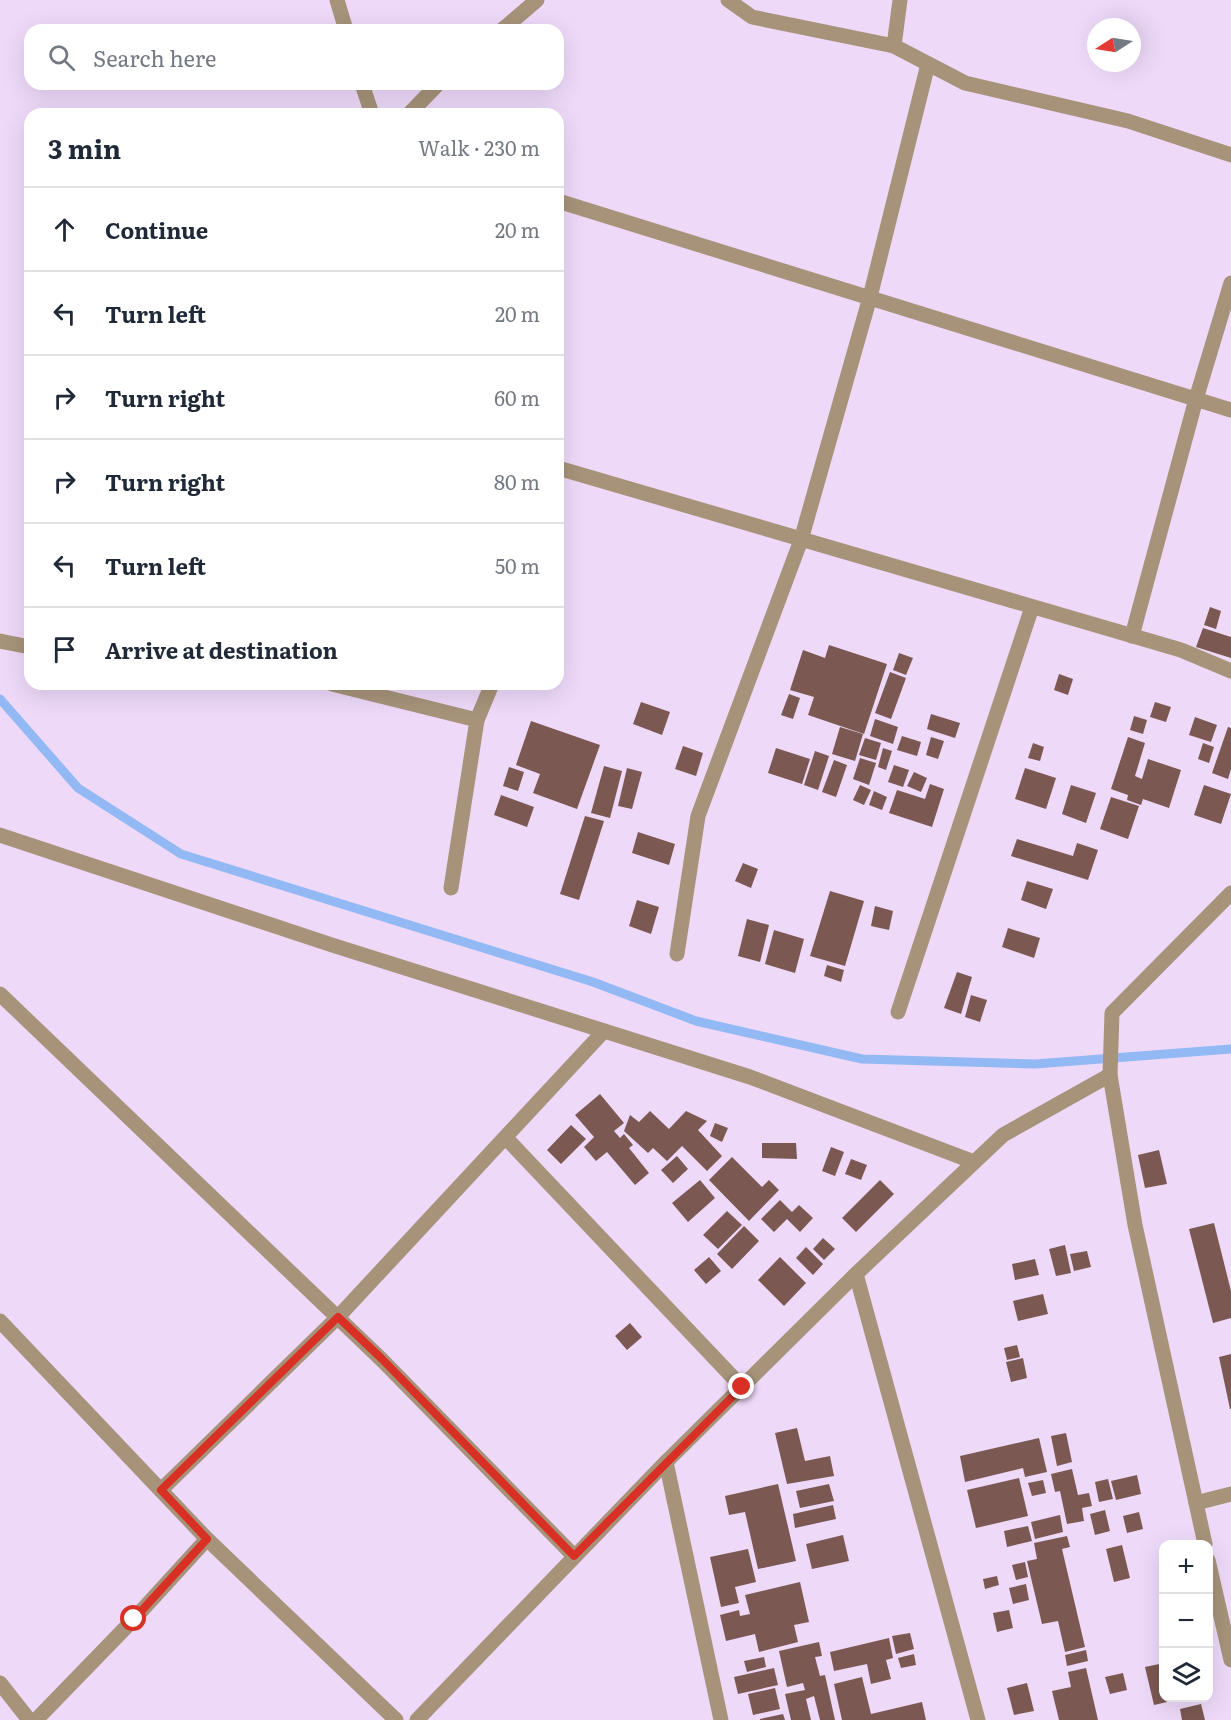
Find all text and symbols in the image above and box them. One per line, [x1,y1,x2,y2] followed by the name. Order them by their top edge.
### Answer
[1087,18,1141,72] north arrow
[24,24,564,90] search box
[45,41,78,74] icon: search
[93,41,216,74] text: Search here
[48,128,121,167] text: 3 min
[418,132,540,162] text: Walk · 230 m
[48,213,81,246] icon: ahead
[105,213,208,246] text: Continue
[495,214,540,244] text: 20 m
[48,297,81,330] icon: left
[105,297,206,330] text: Turn left
[495,298,540,328] text: 20 m
[48,381,81,414] icon: right
[105,381,225,414] text: Turn right
[494,382,540,412] text: 60 m
[48,465,81,498] icon: right
[105,465,225,498] text: Turn right
[494,466,540,496] text: 80 m
[48,549,81,582] icon: left
[105,549,206,582] text: Turn left
[495,550,540,580] text: 50 m
[48,633,81,666] icon: arrive
[105,633,338,666] text: Arrive at destination
[728,1373,754,1399] route end
[1159,1540,1213,1702] map controls
[1159,1540,1213,1594] button: +
[1159,1594,1213,1648] button: −
[120,1605,146,1631] route start
[1159,1648,1213,1702] button: layers

